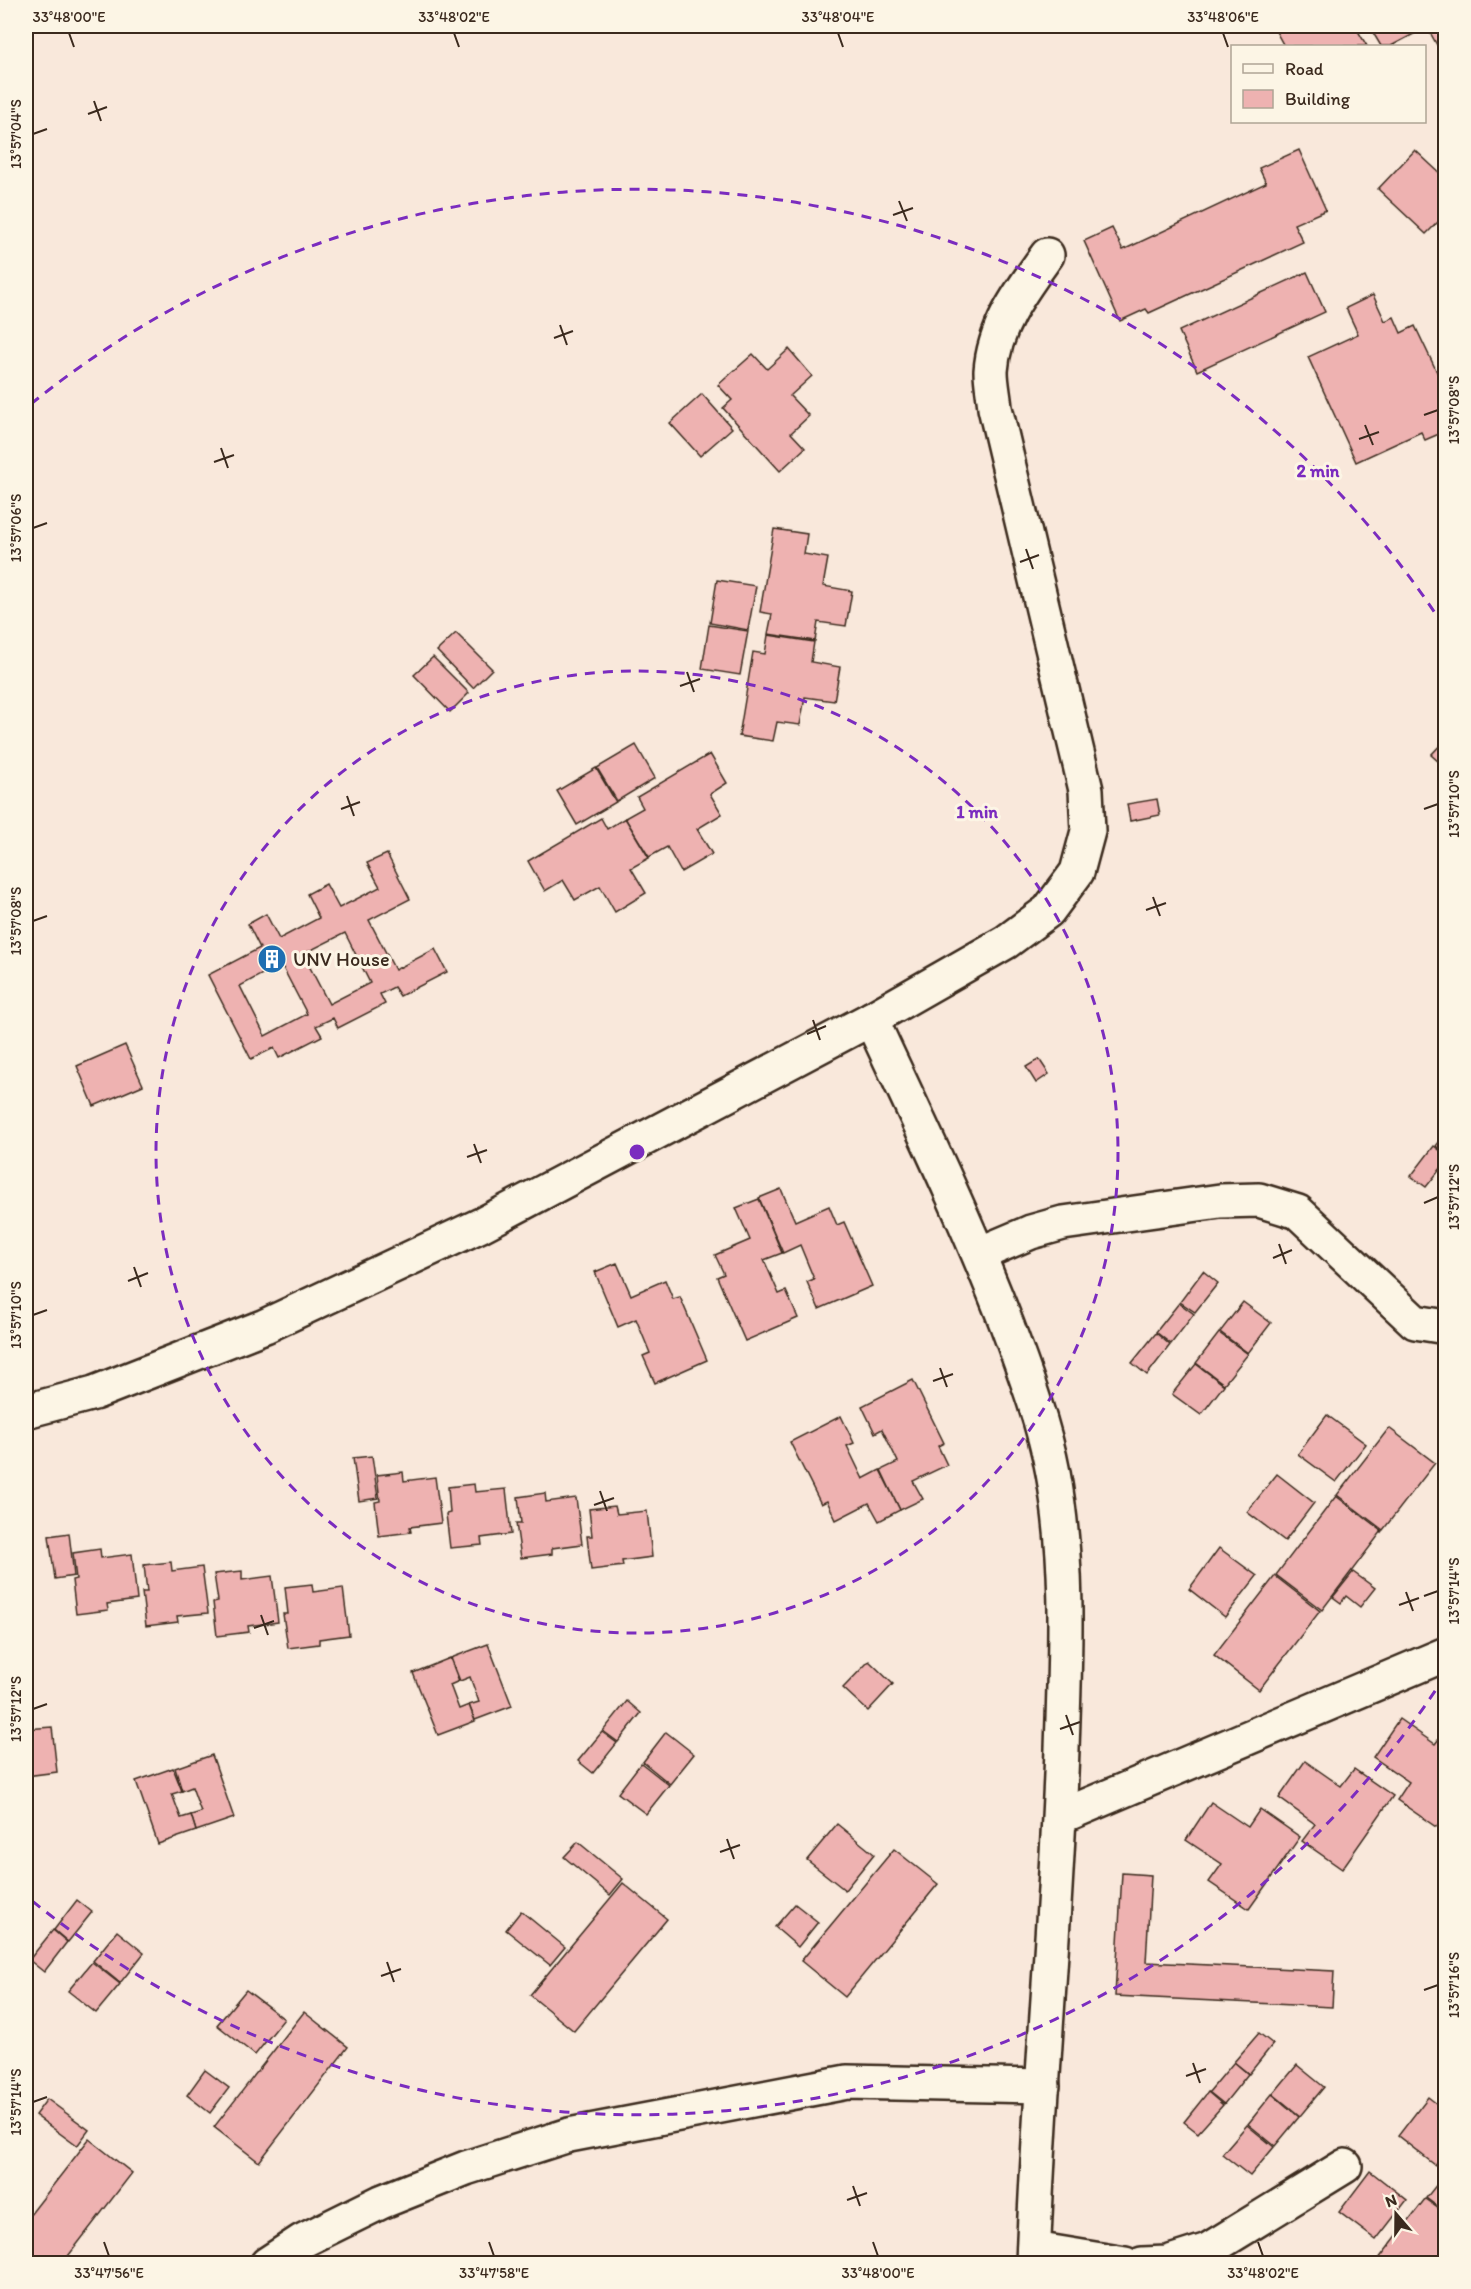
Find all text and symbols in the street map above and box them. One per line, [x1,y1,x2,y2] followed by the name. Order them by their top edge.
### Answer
[32,8,106,26] text: 33°48'00"E
[418,8,490,26] text: 33°48'02"E
[802,8,874,26] text: 33°48'04"E
[1187,8,1259,26] text: 33°48'06"E
[1231,45,1426,123] legend
[1285,58,1324,80] text: Road
[1285,88,1351,110] text: Building
[7,99,25,169] text: 13°57'04"S
[1445,375,1463,445] text: 13°57'08"S
[1297,460,1340,482] text: 2 min
[7,494,25,562] text: 13°57'06"S
[1445,770,1463,838] text: 13°57'10"S
[956,801,998,823] text: 1 min
[7,886,25,956] text: 13°57'08"S
[256,943,288,975] building icon: UNV House
[293,947,390,971] place label: UNV House
[627,1142,647,1162] centre of rings
[1445,1164,1463,1230] text: 13°57'12"S
[7,1281,25,1349] text: 13°57'10"S
[1445,1557,1463,1625] text: 13°57'14"S
[7,1676,25,1742] text: 13°57'12"S
[1445,1952,1463,2018] text: 13°57'16"S
[7,2068,25,2136] text: 13°57'14"S
[1366,2184,1426,2244] north arrow
[1383,2190,1399,2211] text: N
[74,2264,144,2282] text: 33°47'56"E
[459,2264,529,2282] text: 33°47'58"E
[841,2264,915,2282] text: 33°48'00"E
[1227,2264,1299,2282] text: 33°48'02"E

